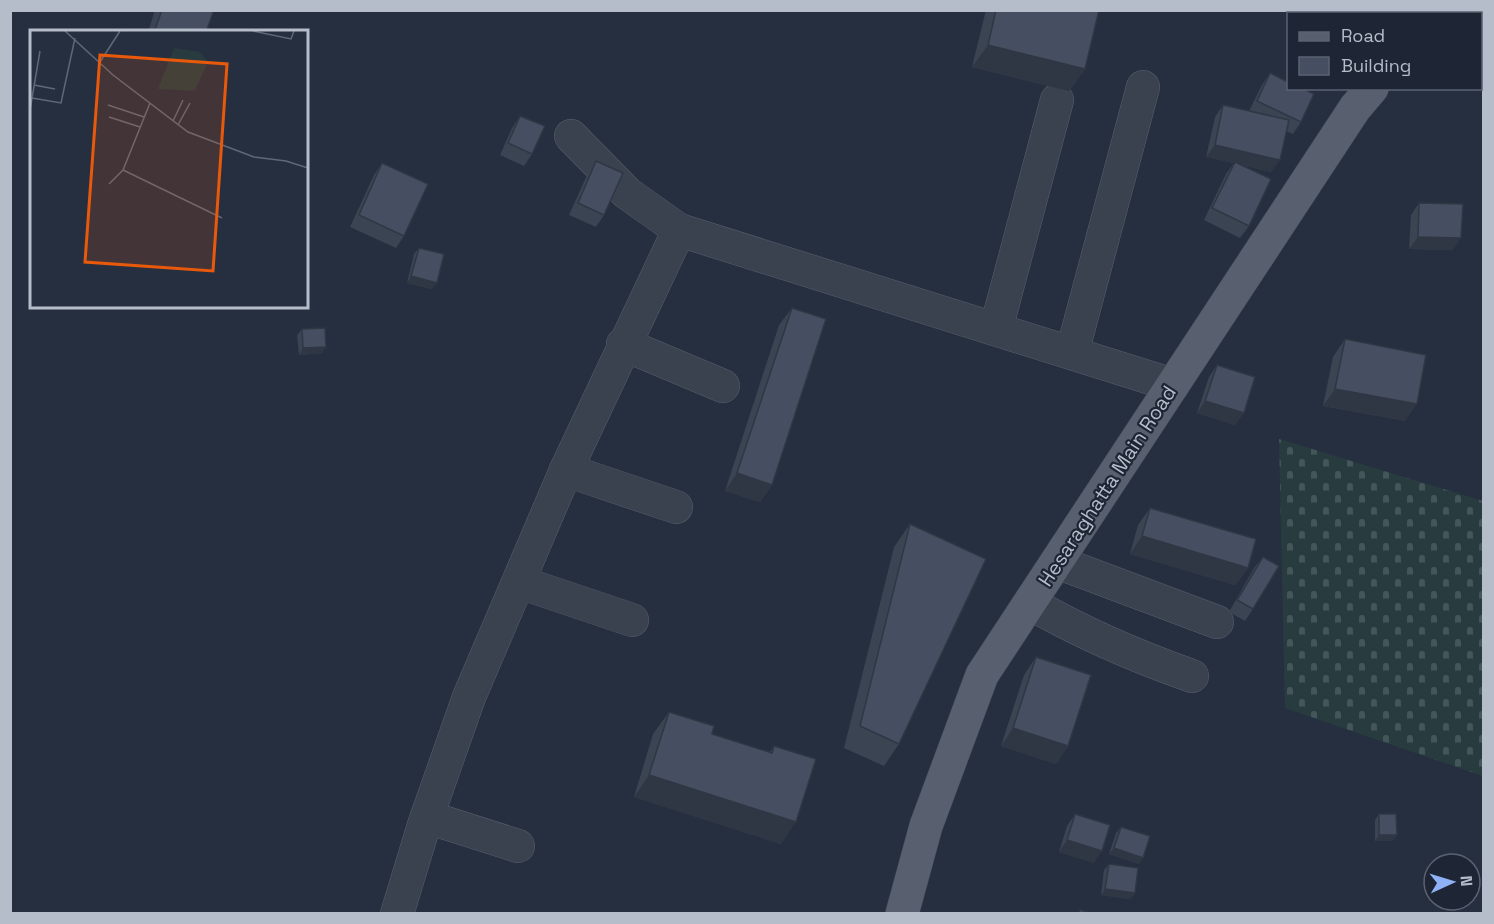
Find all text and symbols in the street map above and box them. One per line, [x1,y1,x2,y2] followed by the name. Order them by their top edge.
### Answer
[1287,12,1482,90] legend
[1341,24,1385,47] text: Road
[30,30,308,308] inset map
[1341,54,1411,77] text: Building
[1032,381,1182,591] street label: Hesaraghatta Main Road
[1422,852,1482,912] north arrow
[1456,875,1477,887] text: N

